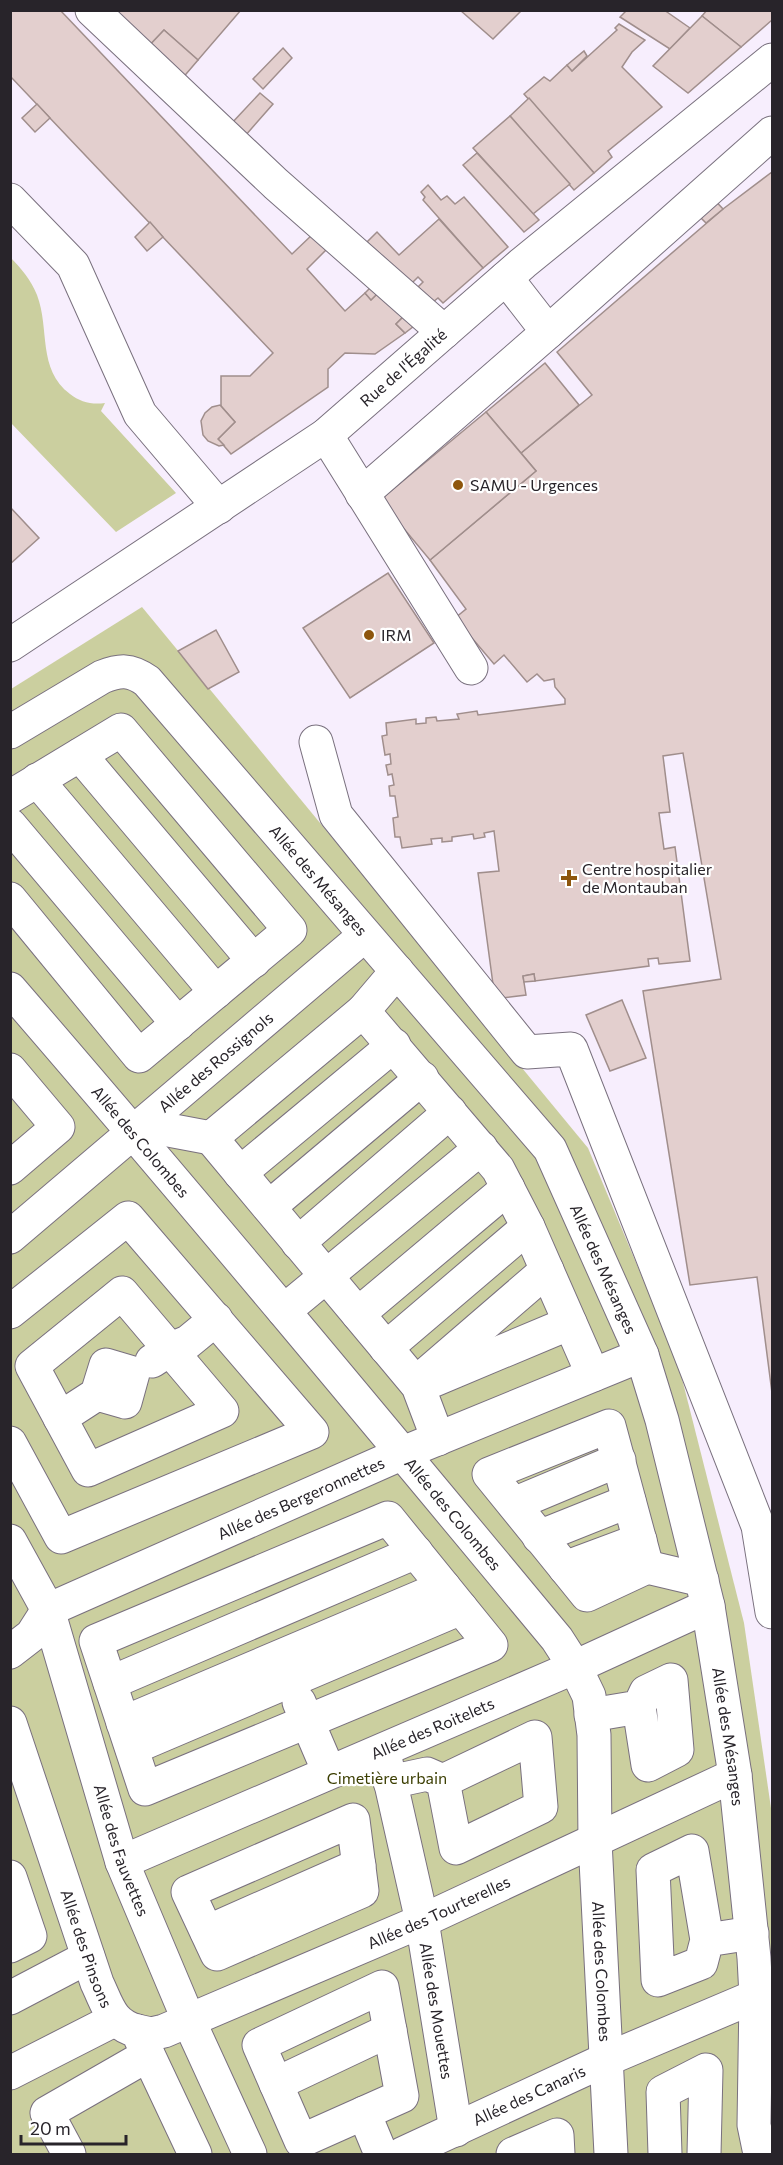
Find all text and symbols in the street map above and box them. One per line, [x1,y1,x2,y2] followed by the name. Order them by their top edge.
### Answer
[356,324,450,410] street label: Rue de l'Égalité
[470,475,598,494] place label: SAMU - Urgences
[451,478,465,492] marker: SAMU - Urgences
[381,625,412,644] place label: IRM
[362,628,376,642] marker: IRM
[266,821,372,939] street label: Allée des Mésanges
[582,859,713,896] place label: Centre hospitalier de Montauban
[560,869,578,887] marker: Centre hospitalier de Montauban
[154,1008,276,1116] street label: Allée des Rossignols
[88,1082,194,1201] street label: Allée des Colombes
[567,1201,641,1337] street label: Allée des Mésanges
[214,1453,387,1543] street label: Allée des Bergeronnettes
[401,1454,506,1574] street label: Allée des Colombes
[709,1666,748,1807] street label: Allée des Mésanges
[368,1693,497,1763] street label: Allée des Roitelets
[327,1768,447,1787] park label: Cimetière urbain
[91,1782,154,1919] street label: Allée des Fauvettes
[364,1871,513,1952] street label: Allée des Tourterelles
[57,1887,117,2011] street label: Allée des Pinsons
[589,1901,615,2042] street label: Allée des Colombes
[417,1941,458,2080] street label: Allée des Mouettes
[470,2060,588,2129] street label: Allée des Canaris
[21,2108,126,2146] scale bar
[30,2117,71,2139] text: 20 m

